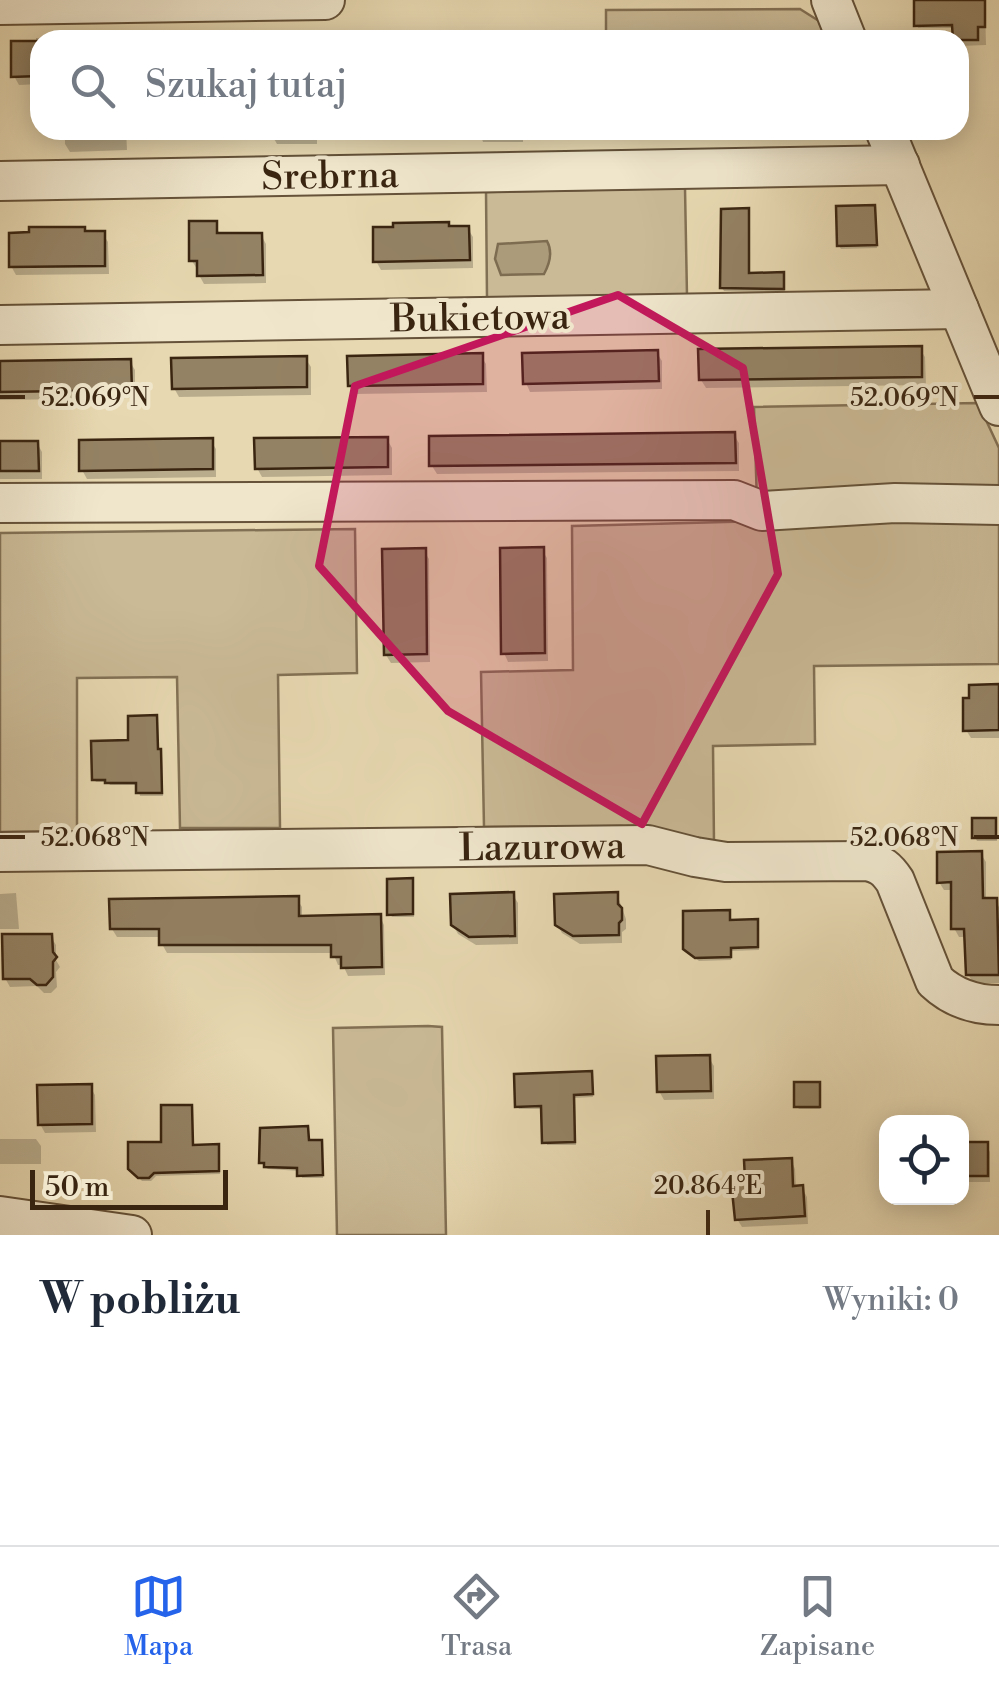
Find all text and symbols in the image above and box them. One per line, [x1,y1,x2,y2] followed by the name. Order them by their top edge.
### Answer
[30,30,969,140] search box
[65,58,120,113] icon: search
[145,62,348,109] text: Szukaj tutaj
[261,152,400,201] street label: Srebrna
[389,293,571,344] street label: Bukietowa
[41,383,150,414] text: 52.069°N
[850,383,959,414] text: 52.069°N
[41,823,150,854] text: 52.068°N
[458,823,626,872] street label: Lazurowa
[850,823,959,854] text: 52.068°N
[879,1115,969,1205] map controls
[879,1115,969,1205] button: locate
[30,1165,228,1210] scale bar
[45,1170,109,1205] text: 50 m
[654,1171,762,1202] text: 20.864°E
[40,1274,240,1327] text: W pobliżu
[823,1280,959,1320] text: Wyniki: 0
[124,1569,193,1664] tab: Mapa
[441,1569,512,1664] tab: Trasa
[760,1569,875,1664] tab: Zapisane

